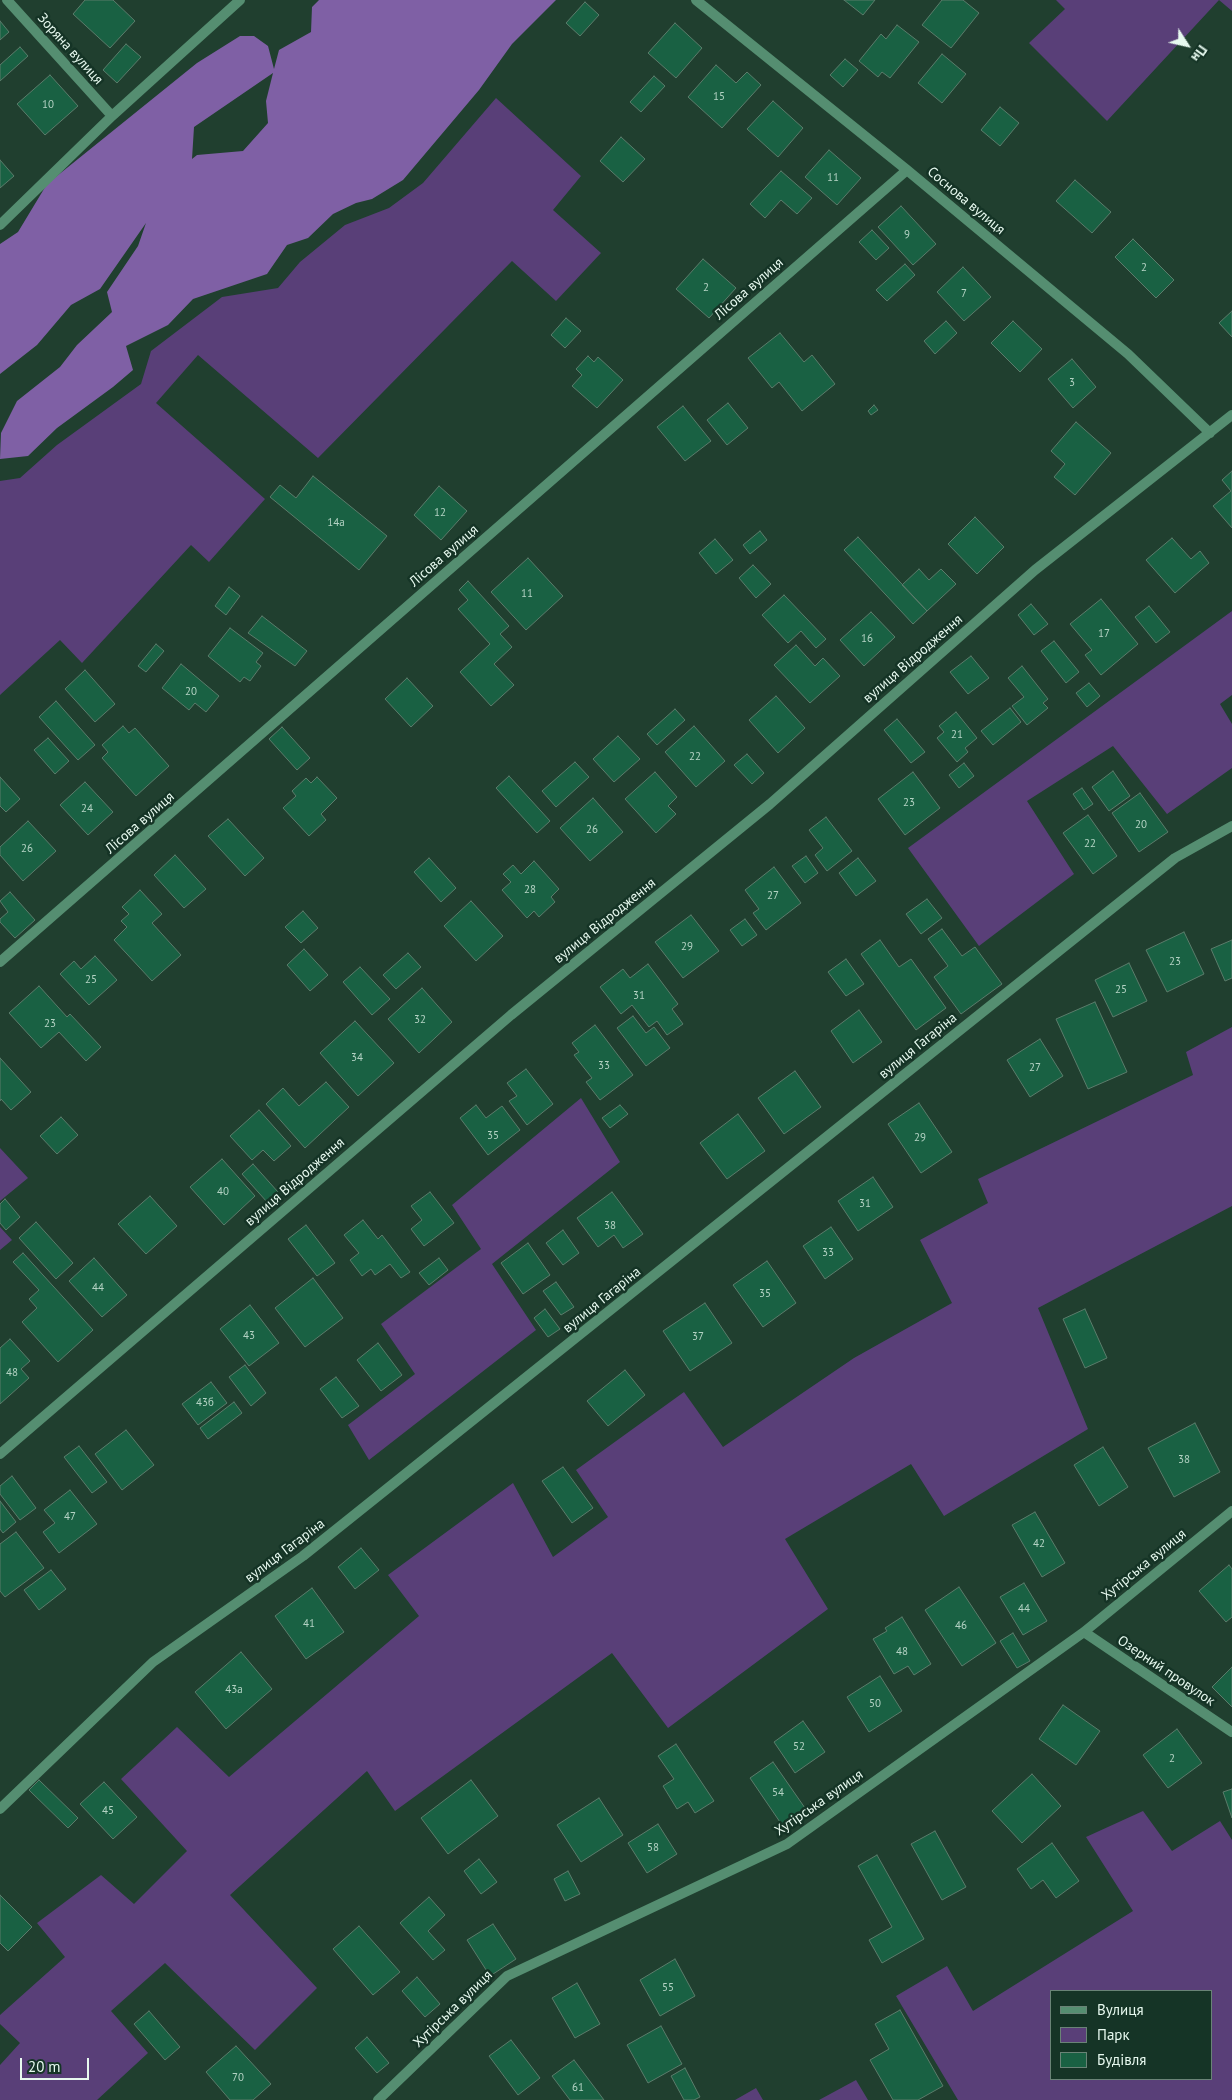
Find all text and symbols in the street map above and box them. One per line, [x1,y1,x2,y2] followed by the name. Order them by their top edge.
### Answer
[34,10,106,88] street label: Зоряна вулиця
[1162,20,1212,70] north arrow
[1187,42,1211,66] text: Пн
[713,90,725,104] house number: 15
[42,98,54,112] house number: 10
[924,164,1008,238] street label: Соснова вулиця
[827,171,839,185] house number: 11
[904,228,910,242] house number: 9
[711,254,787,324] street label: Лісова вулиця
[1141,261,1147,275] house number: 2
[703,281,709,295] house number: 2
[961,287,967,301] house number: 7
[1069,376,1075,390] house number: 3
[434,506,446,520] house number: 12
[327,516,345,530] house number: 14а
[406,521,482,591] street label: Лісова вулиця
[521,587,533,601] house number: 11
[860,611,966,707] street label: вулиця Відродження
[1098,627,1110,641] house number: 17
[861,632,873,646] house number: 16
[185,685,197,699] house number: 20
[951,728,963,742] house number: 21
[689,750,701,764] house number: 22
[102,788,178,858] street label: Лісова вулиця
[903,796,915,810] house number: 23
[81,802,93,816] house number: 24
[1135,818,1147,832] house number: 20
[586,823,598,837] house number: 26
[1084,837,1096,851] house number: 22
[21,842,33,856] house number: 26
[551,875,659,967] street label: вулиця Відродження
[524,883,536,897] house number: 28
[767,889,779,903] house number: 27
[681,940,693,954] house number: 29
[1169,955,1181,969] house number: 23
[85,973,97,987] house number: 25
[1115,983,1127,997] house number: 25
[633,989,645,1003] house number: 31
[876,1009,960,1083] street label: вулиця Гагаріна
[414,1013,426,1027] house number: 32
[44,1017,56,1031] house number: 23
[351,1051,363,1065] house number: 34
[598,1059,610,1073] house number: 33
[1029,1061,1041,1075] house number: 27
[487,1129,499,1143] house number: 35
[914,1131,926,1145] house number: 29
[242,1134,348,1230] street label: вулиця Відродження
[217,1185,229,1199] house number: 40
[859,1197,871,1211] house number: 31
[604,1219,616,1233] house number: 38
[822,1246,834,1260] house number: 33
[560,1263,644,1337] street label: вулиця Гагаріна
[92,1281,104,1295] house number: 44
[759,1287,771,1301] house number: 35
[243,1329,255,1343] house number: 43
[692,1330,704,1344] house number: 37
[6,1366,18,1380] house number: 48
[196,1396,214,1410] house number: 43б
[1178,1453,1190,1467] house number: 38
[64,1510,76,1524] house number: 47
[242,1516,328,1586] street label: вулиця Гагаріна
[1098,1526,1190,1604] street label: Хутірська вулиця
[1033,1537,1045,1551] house number: 42
[1018,1602,1030,1616] house number: 44
[303,1617,315,1631] house number: 41
[955,1619,967,1633] house number: 46
[1114,1632,1218,1710] street label: Озерний провулок
[896,1645,908,1659] house number: 48
[225,1683,243,1697] house number: 43а
[869,1697,881,1711] house number: 50
[793,1740,805,1754] house number: 52
[1169,1752,1175,1766] house number: 2
[772,1766,866,1840] street label: Хутірська вулиця
[772,1786,784,1800] house number: 54
[102,1804,114,1818] house number: 45
[647,1841,659,1855] house number: 58
[410,1967,496,2051] street label: Хутірська вулиця
[662,1981,674,1995] house number: 55
[1050,1990,1212,2080] legend
[1097,2000,1144,2019] text: Вулиця
[1097,2025,1130,2044] text: Парк
[22,2048,91,2080] scale bar
[1097,2050,1146,2069] text: Будівля
[28,2057,61,2076] text: 20 m
[232,2071,244,2085] house number: 70
[572,2081,584,2095] house number: 61

